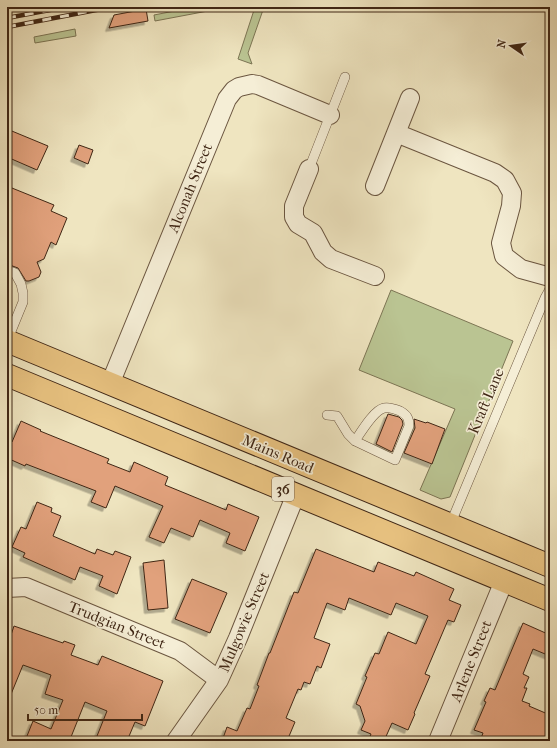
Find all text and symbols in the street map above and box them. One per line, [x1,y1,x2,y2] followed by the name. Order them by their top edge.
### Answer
[491,26,531,66] north arrow
[494,38,509,49] text: N
[164,140,216,236] street label: Alconah Street
[464,365,508,437] street label: Kraft Lane
[240,431,317,477] street label: Mains Road
[272,477,294,501] road number: 36
[215,569,273,675] street label: Mulgowie Street
[66,597,169,653] street label: Trudgian Street
[446,617,496,705] street label: Arlene Street
[28,696,142,722] scale bar
[34,703,58,717] text: 50 m

